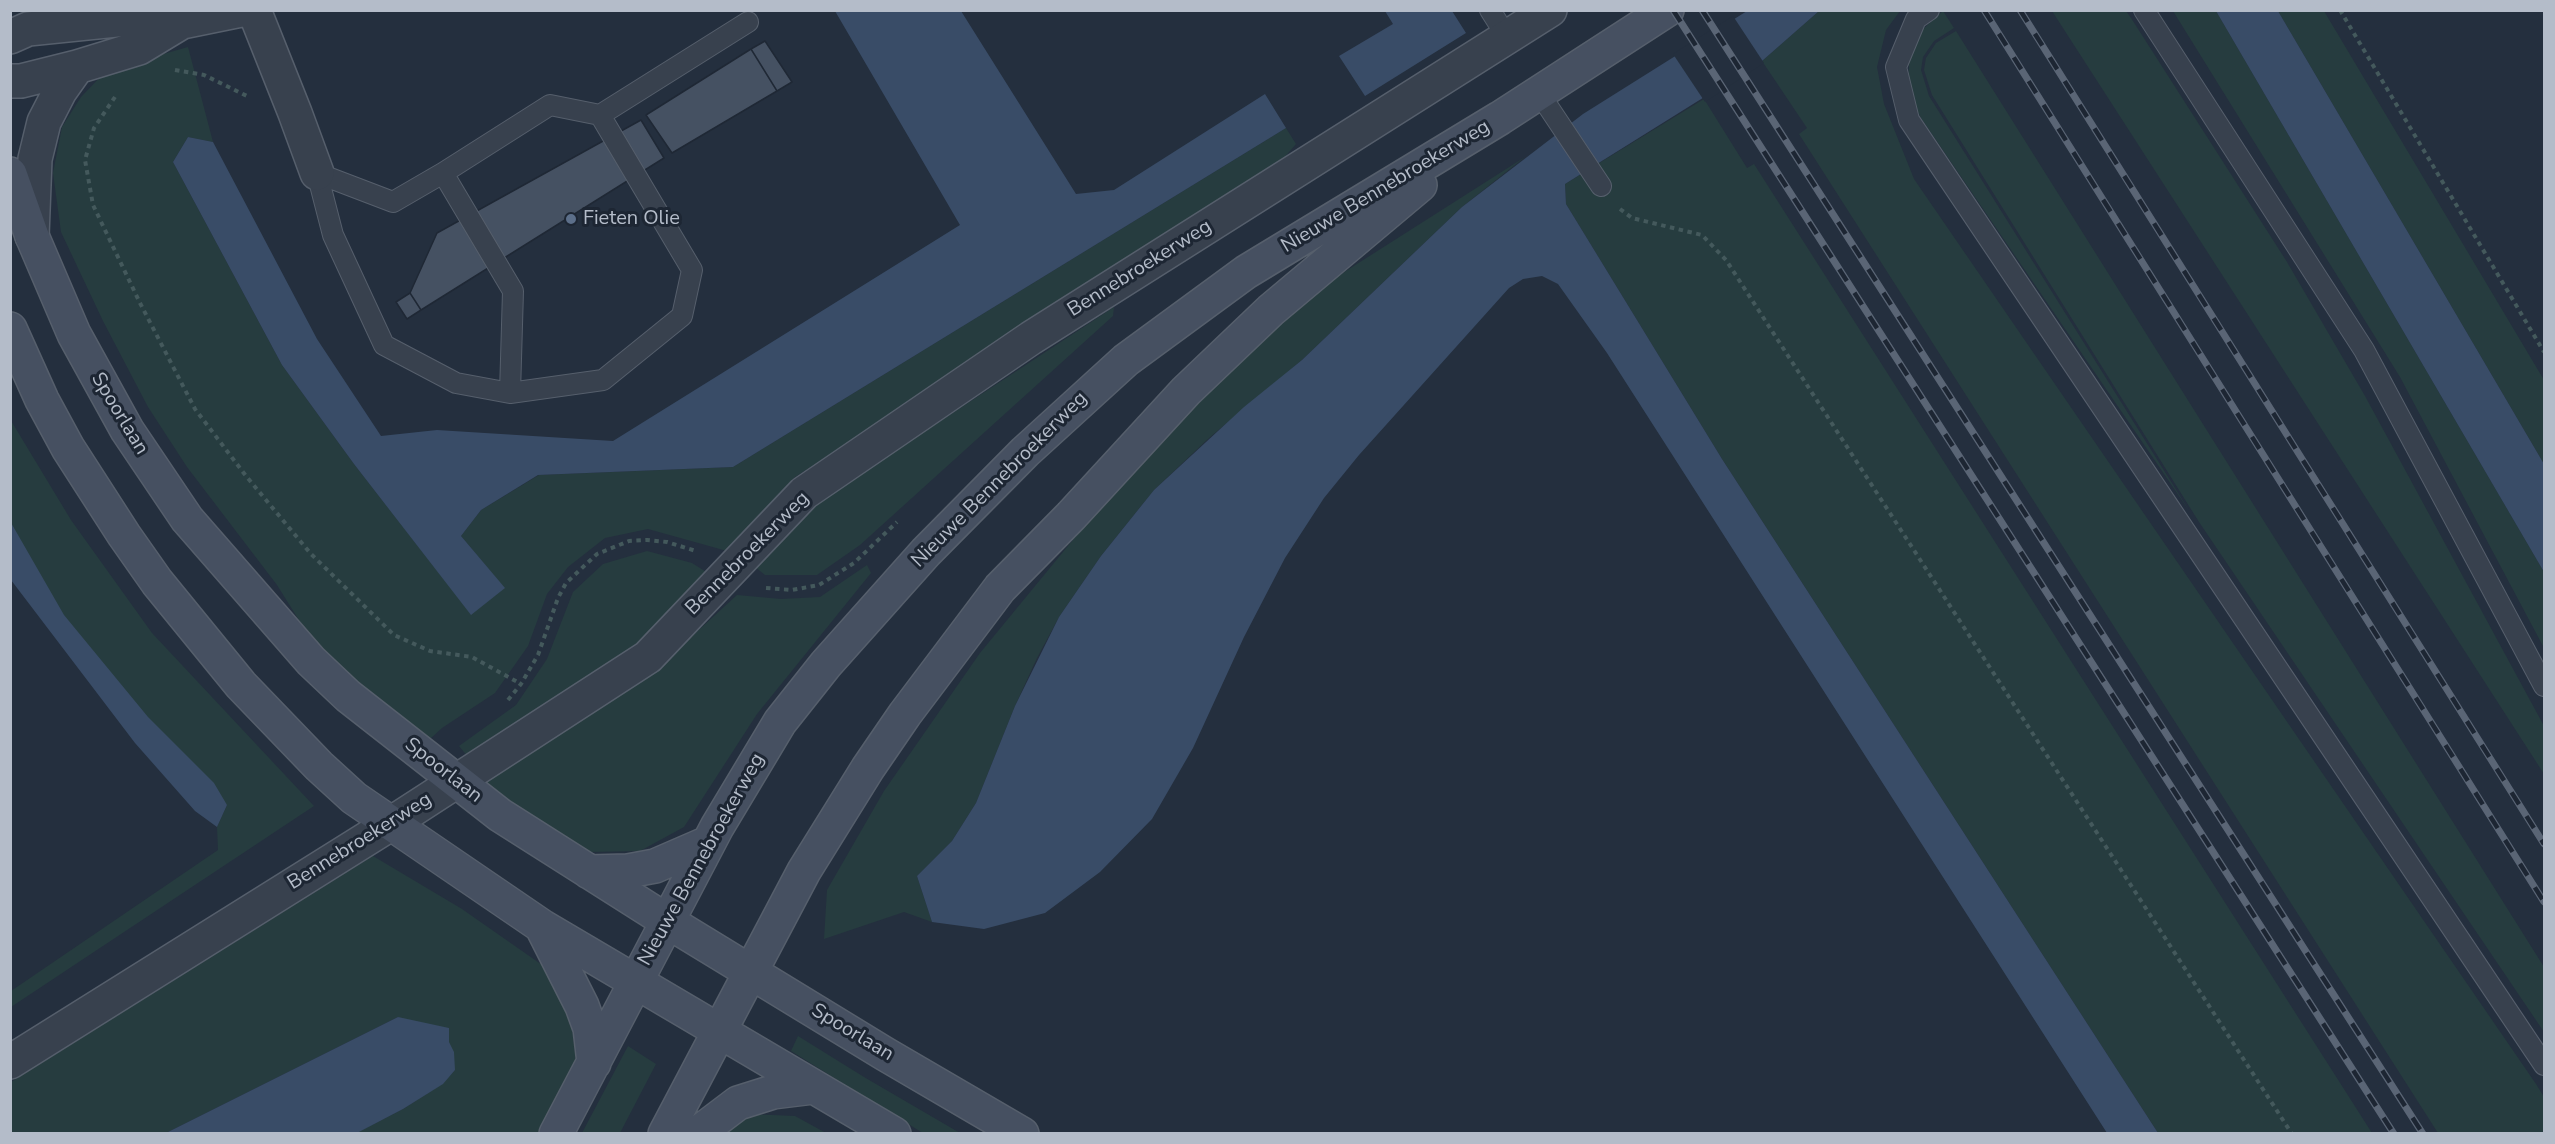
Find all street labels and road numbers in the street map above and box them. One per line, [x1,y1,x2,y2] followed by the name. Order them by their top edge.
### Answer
[1277,115,1495,259] street label: Nieuwe Bennebroekerweg
[1064,215,1216,323] street label: Bennebroekerweg
[85,368,153,460] street label: Spoorlaan
[907,387,1093,573] street label: Nieuwe Bennebroekerweg
[681,487,815,621] street label: Bennebroekerweg
[399,733,487,809] street label: Spoorlaan
[634,750,770,970] street label: Nieuwe Bennebroekerweg
[284,788,436,896] street label: Bennebroekerweg
[806,999,898,1067] street label: Spoorlaan

